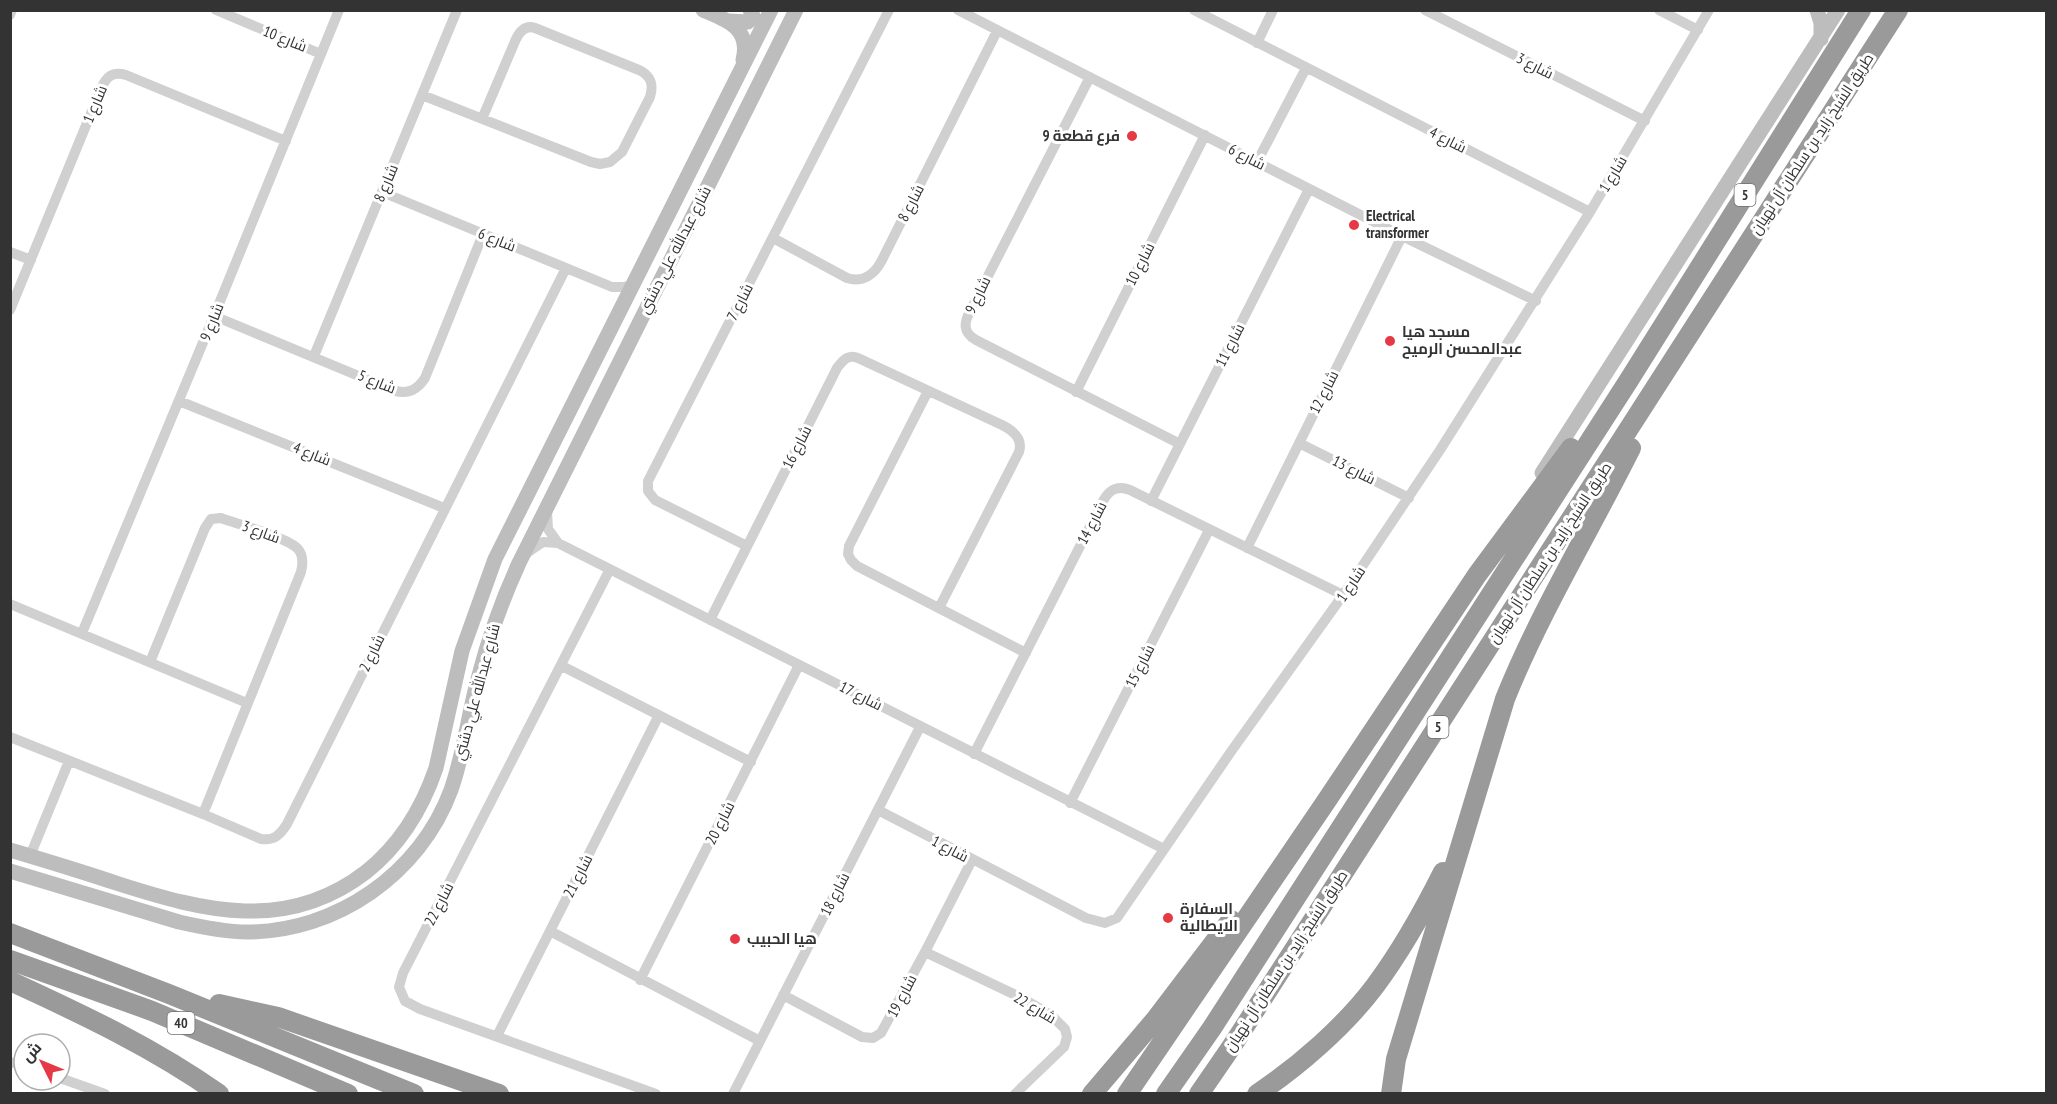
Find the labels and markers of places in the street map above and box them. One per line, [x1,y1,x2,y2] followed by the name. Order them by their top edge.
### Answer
[1042,126,1120,146] place label: فرع قطعة 9
[1125,129,1139,143] marker: فرع قطعة 9
[1366,206,1429,242] place label: Electrical transformer
[1347,218,1361,232] marker: Electrical transformer
[1402,322,1522,359] place label: مسجد هيا عبدالمحسن الرميح
[1383,334,1397,348] marker: مسجد هيا عبدالمحسن الرميح
[1180,899,1238,935] place label: السفارة الايطالية
[1161,911,1175,925] marker: السفارة الايطالية
[747,929,817,948] place label: هيا الحبيب
[728,932,742,946] marker: هيا الحبيب

